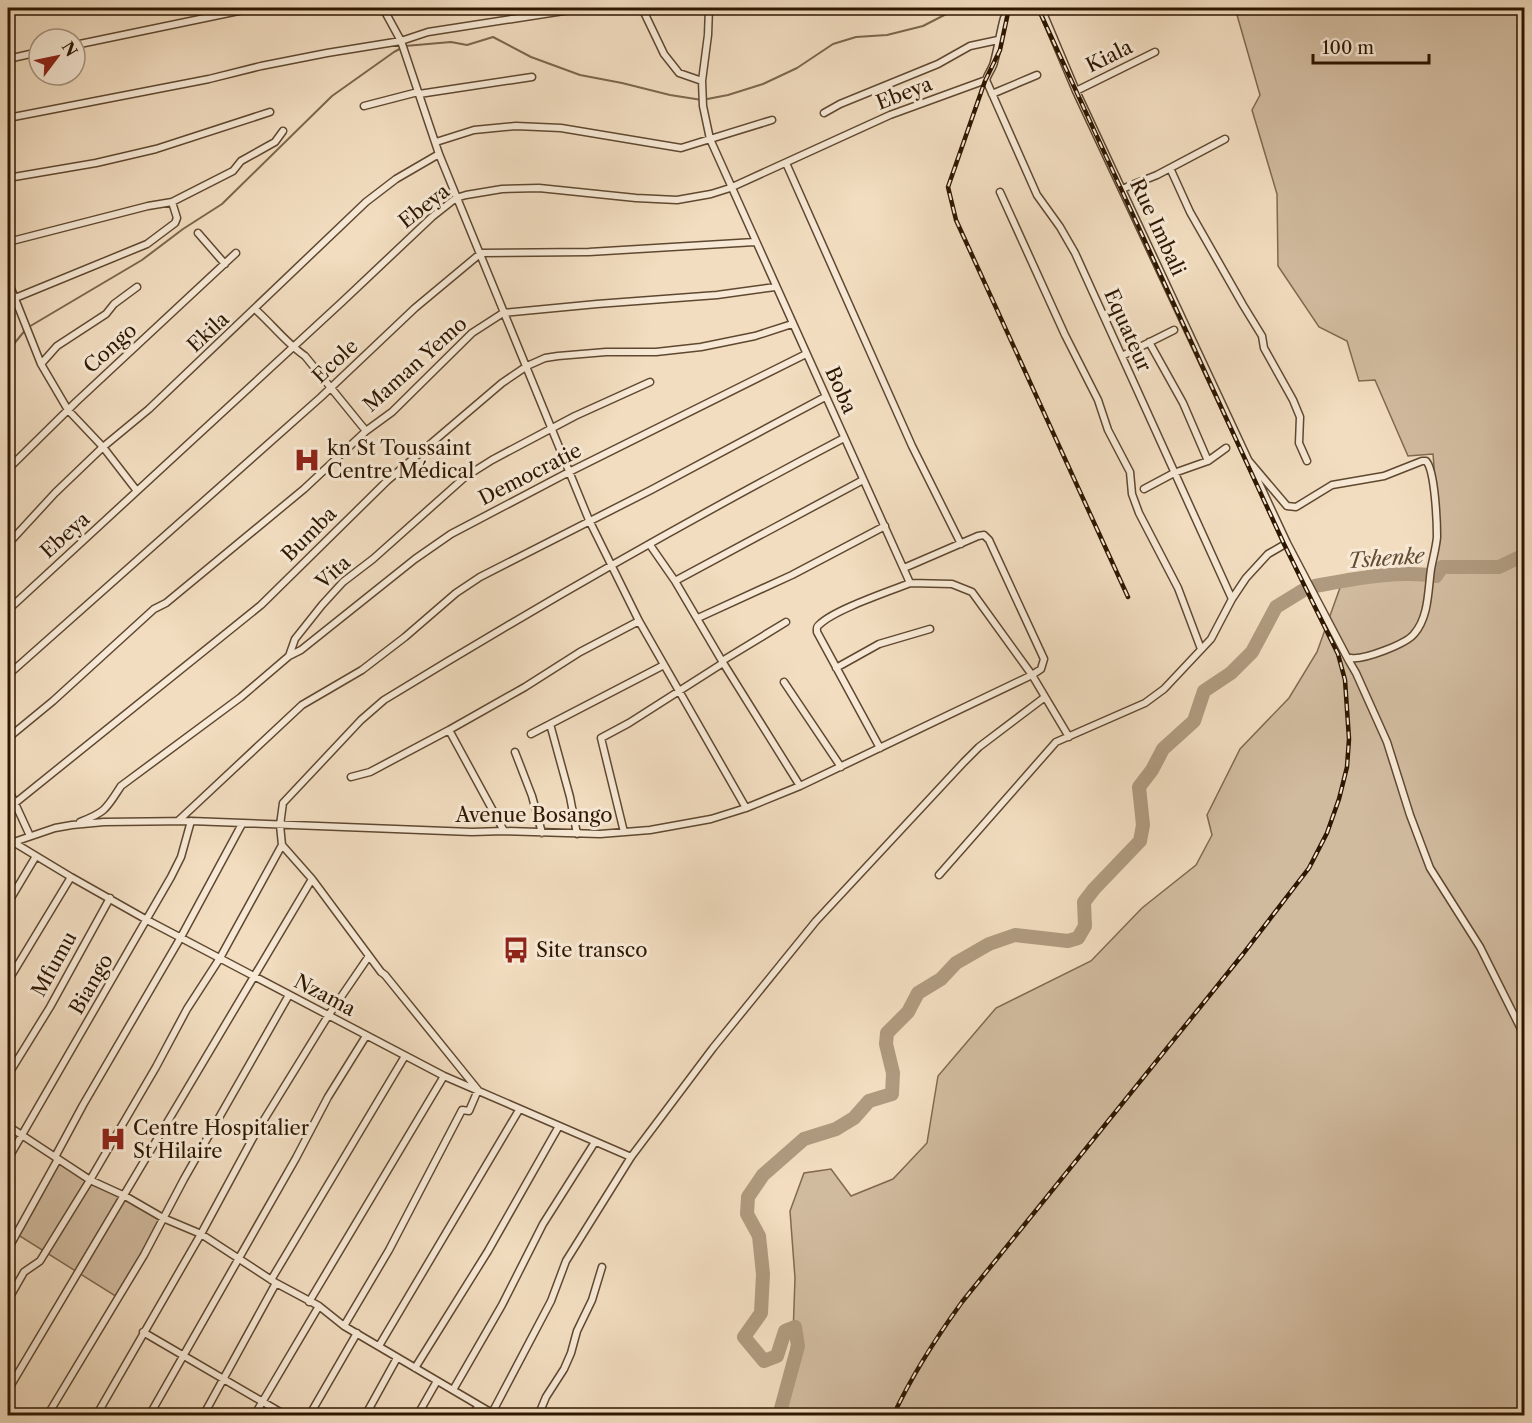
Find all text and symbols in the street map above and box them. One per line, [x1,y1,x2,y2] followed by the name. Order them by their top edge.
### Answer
[27,27,87,87] north arrow
[1313,27,1428,65] scale bar
[1082,34,1137,77] street label: Kiala
[1322,37,1374,59] text: 100 m
[58,38,82,60] text: N
[873,71,936,115] street label: Ebeya
[1125,175,1191,279] street label: Rue Imbali
[394,178,455,233] street label: Ebeya
[1099,285,1157,375] street label: Equateur
[182,307,234,357] street label: Ekila
[358,311,472,417] street label: Maman Yemo
[79,318,141,378] street label: Congo
[307,334,363,388] street label: Ecole
[820,363,862,418] street label: Boba
[327,436,474,483] place label: kn St Toussaint Centre Médical
[475,438,585,510] street label: Democratie
[292,445,322,475] hospital icon: kn St Toussaint Centre Médical
[277,501,342,566] street label: Bumba
[35,506,95,563] street label: Ebeya
[1347,543,1426,573] water label: Tshenke
[310,550,356,594] street label: Vita
[454,803,613,827] street label: Avenue Bosango
[26,927,82,1001] street label: Mfumu
[501,935,531,965] bus stop icon: Site transco
[536,938,648,962] place label: Site transco
[64,950,118,1018] street label: Biango
[290,969,360,1021] street label: Nzama
[133,1116,310,1163] place label: Centre Hospitalier St Hilaire
[98,1124,128,1154] hospital icon: Centre Hospitalier St Hilaire

